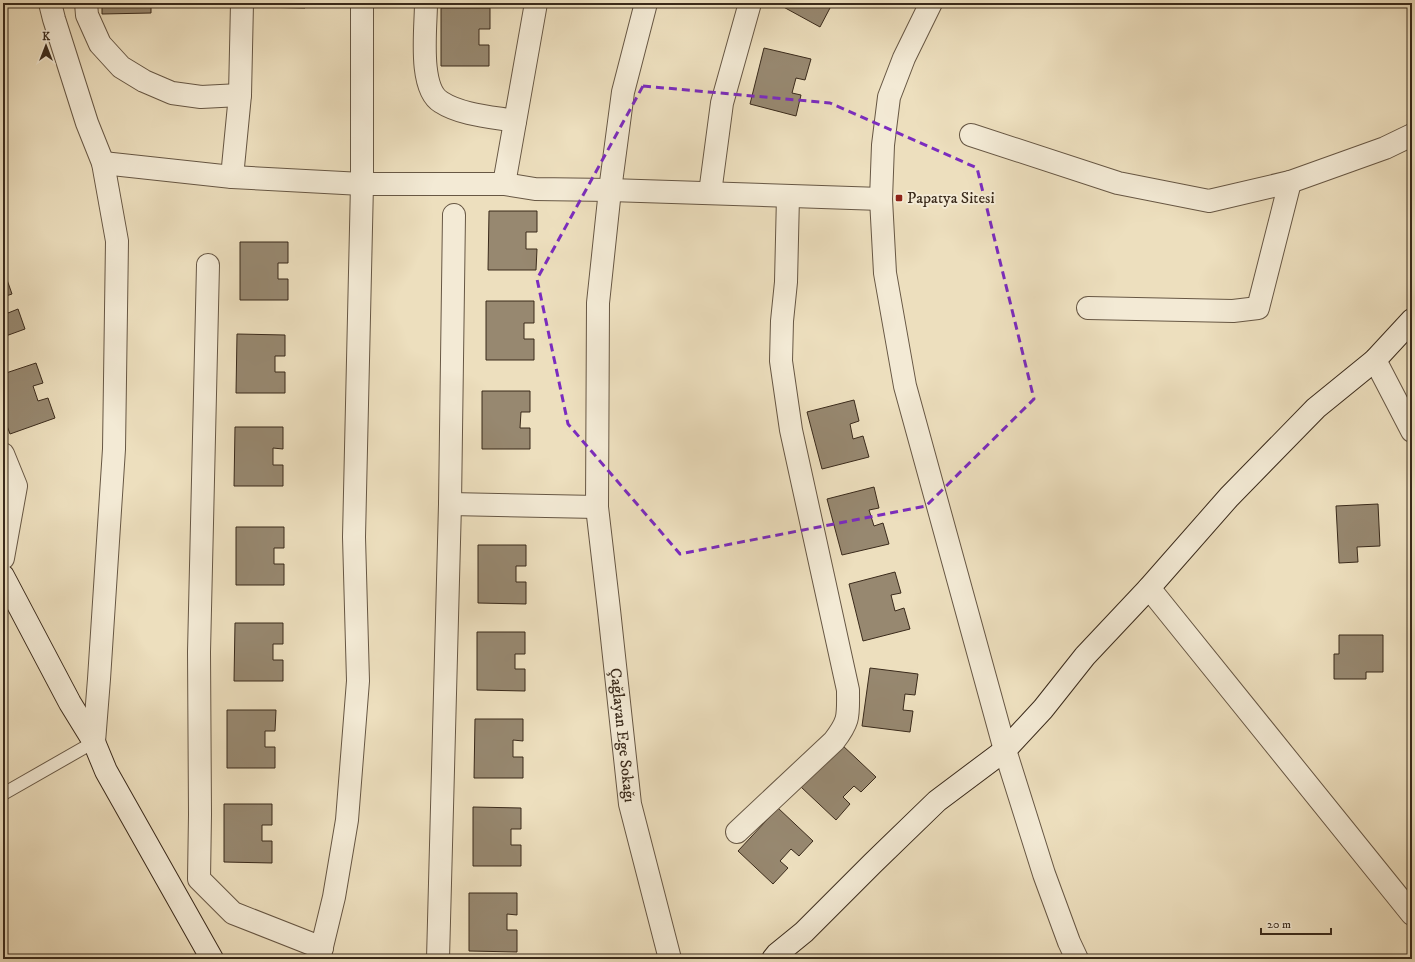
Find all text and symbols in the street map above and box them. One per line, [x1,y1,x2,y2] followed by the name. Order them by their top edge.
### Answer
[26,26,66,66] north arrow
[42,30,50,44] text: K
[907,188,995,208] place label: Papatya Sitesi
[894,193,904,203] marker: Papatya Sitesi
[605,667,640,803] street label: Çağlayan Ege Sokağı
[1261,910,1331,936] scale bar
[1267,917,1291,932] text: 20 m

